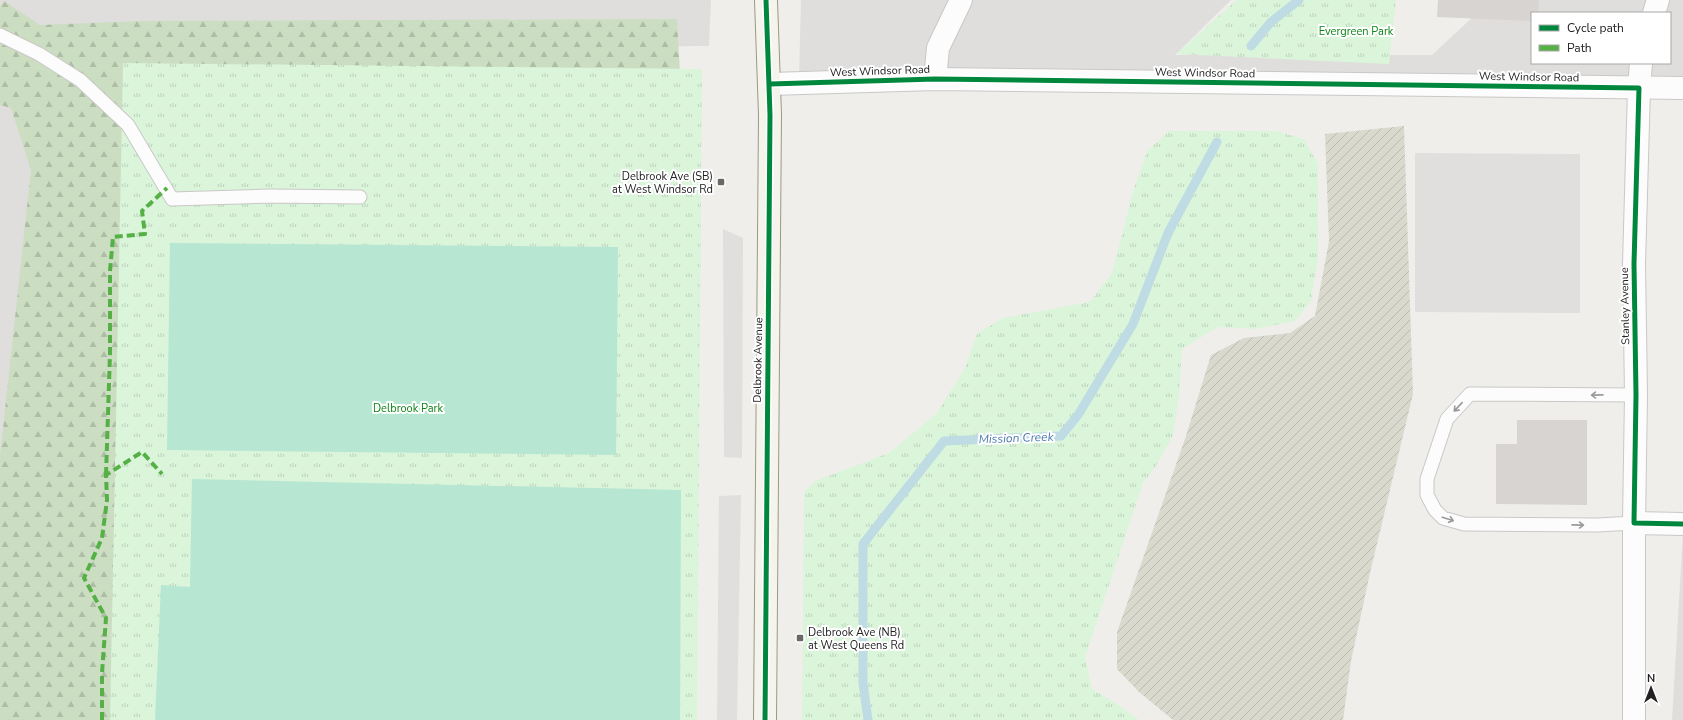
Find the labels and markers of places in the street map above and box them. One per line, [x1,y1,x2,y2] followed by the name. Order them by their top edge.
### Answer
[612,169,713,197] place label: Delbrook Ave (SB) at West Windsor Rd
[716,177,726,187] marker: Delbrook Ave (SB) at West Windsor Rd
[808,625,904,653] place label: Delbrook Ave (NB) at West Queens Rd
[795,633,805,643] marker: Delbrook Ave (NB) at West Queens Rd

